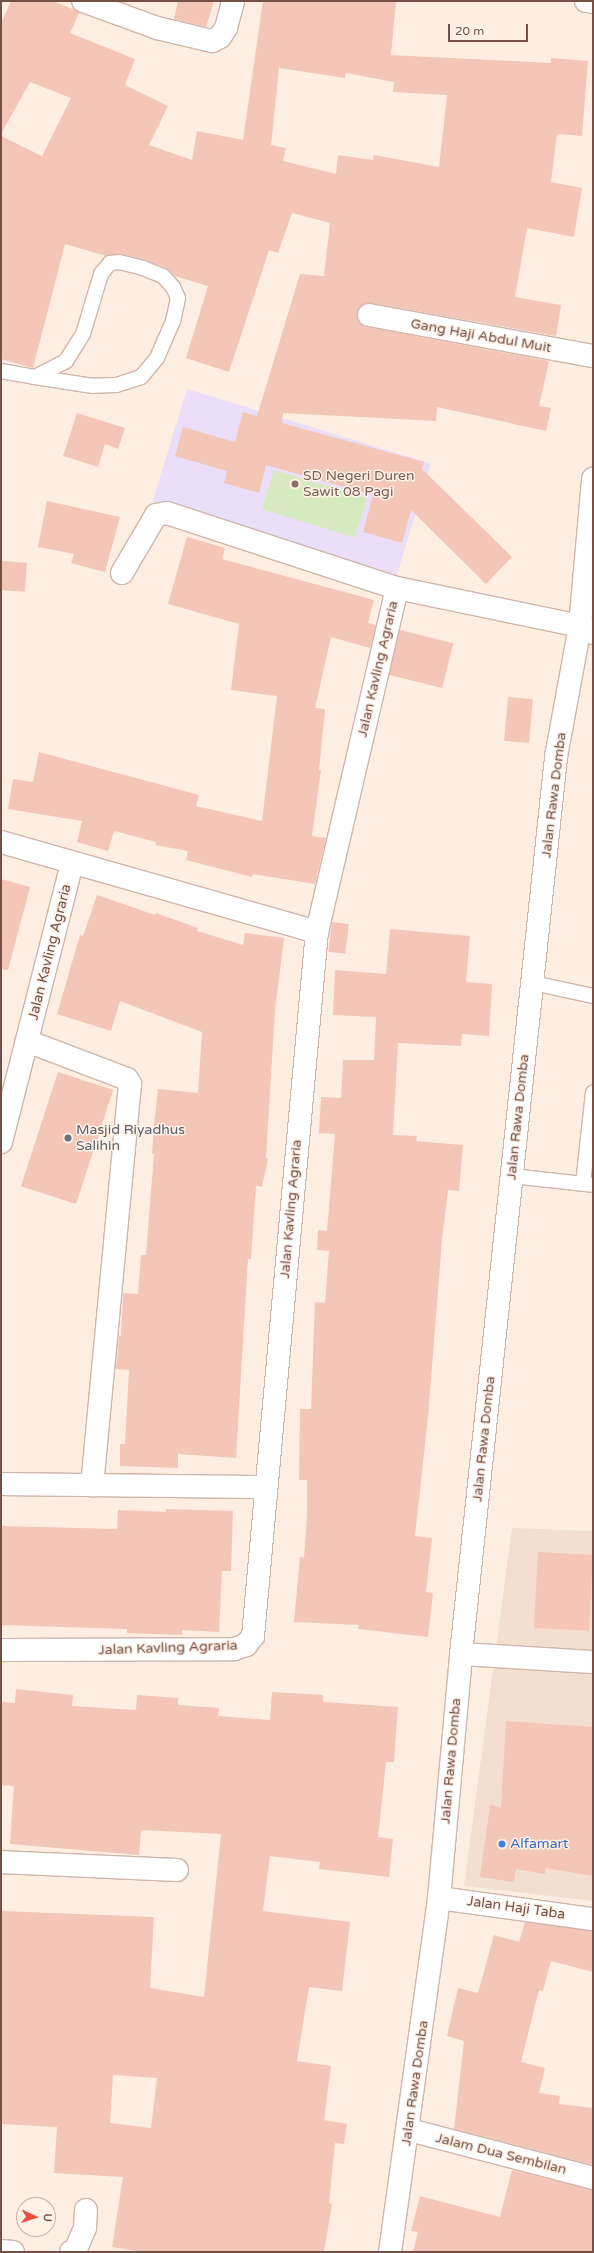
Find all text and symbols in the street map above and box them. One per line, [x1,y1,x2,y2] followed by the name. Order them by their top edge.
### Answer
[450,16,530,42] scale bar
[455,24,484,38] text: 20 m
[409,315,553,357] street label: Gang Haji Abdul Muit
[303,468,415,500] place label: SD Negeri Duren Sawit 08 Pagi
[290,479,300,489] marker: SD Negeri Duren Sawit 08 Pagi
[354,599,402,739] street label: Jalan Kavling Agraria
[538,731,570,859] street label: Jalan Rawa Domba
[25,882,75,1022] street label: Jalan Kavling Agraria
[503,1053,533,1181] street label: Jalan Rawa Domba
[76,1122,185,1154] place label: Masjid Riyadhus Salihin
[63,1133,73,1143] marker: Masjid Riyadhus Salihin
[277,1139,305,1279] street label: Jalan Kavling Agraria
[469,1375,499,1503] street label: Jalan Rawa Domba
[98,1637,238,1659] street label: Jalan Kavling Agraria
[437,1697,465,1825] street label: Jalan Rawa Domba
[510,1836,568,1852] place label: Alfamart
[497,1839,507,1849] marker: Alfamart
[466,1893,566,1923] street label: Jalan Haji Taba
[398,2019,432,2147] street label: Jalan Rawa Domba
[434,2130,568,2178] street label: Jalam Dua Sembilan
[16,2197,56,2237] north arrow
[41,2213,54,2222] text: U

